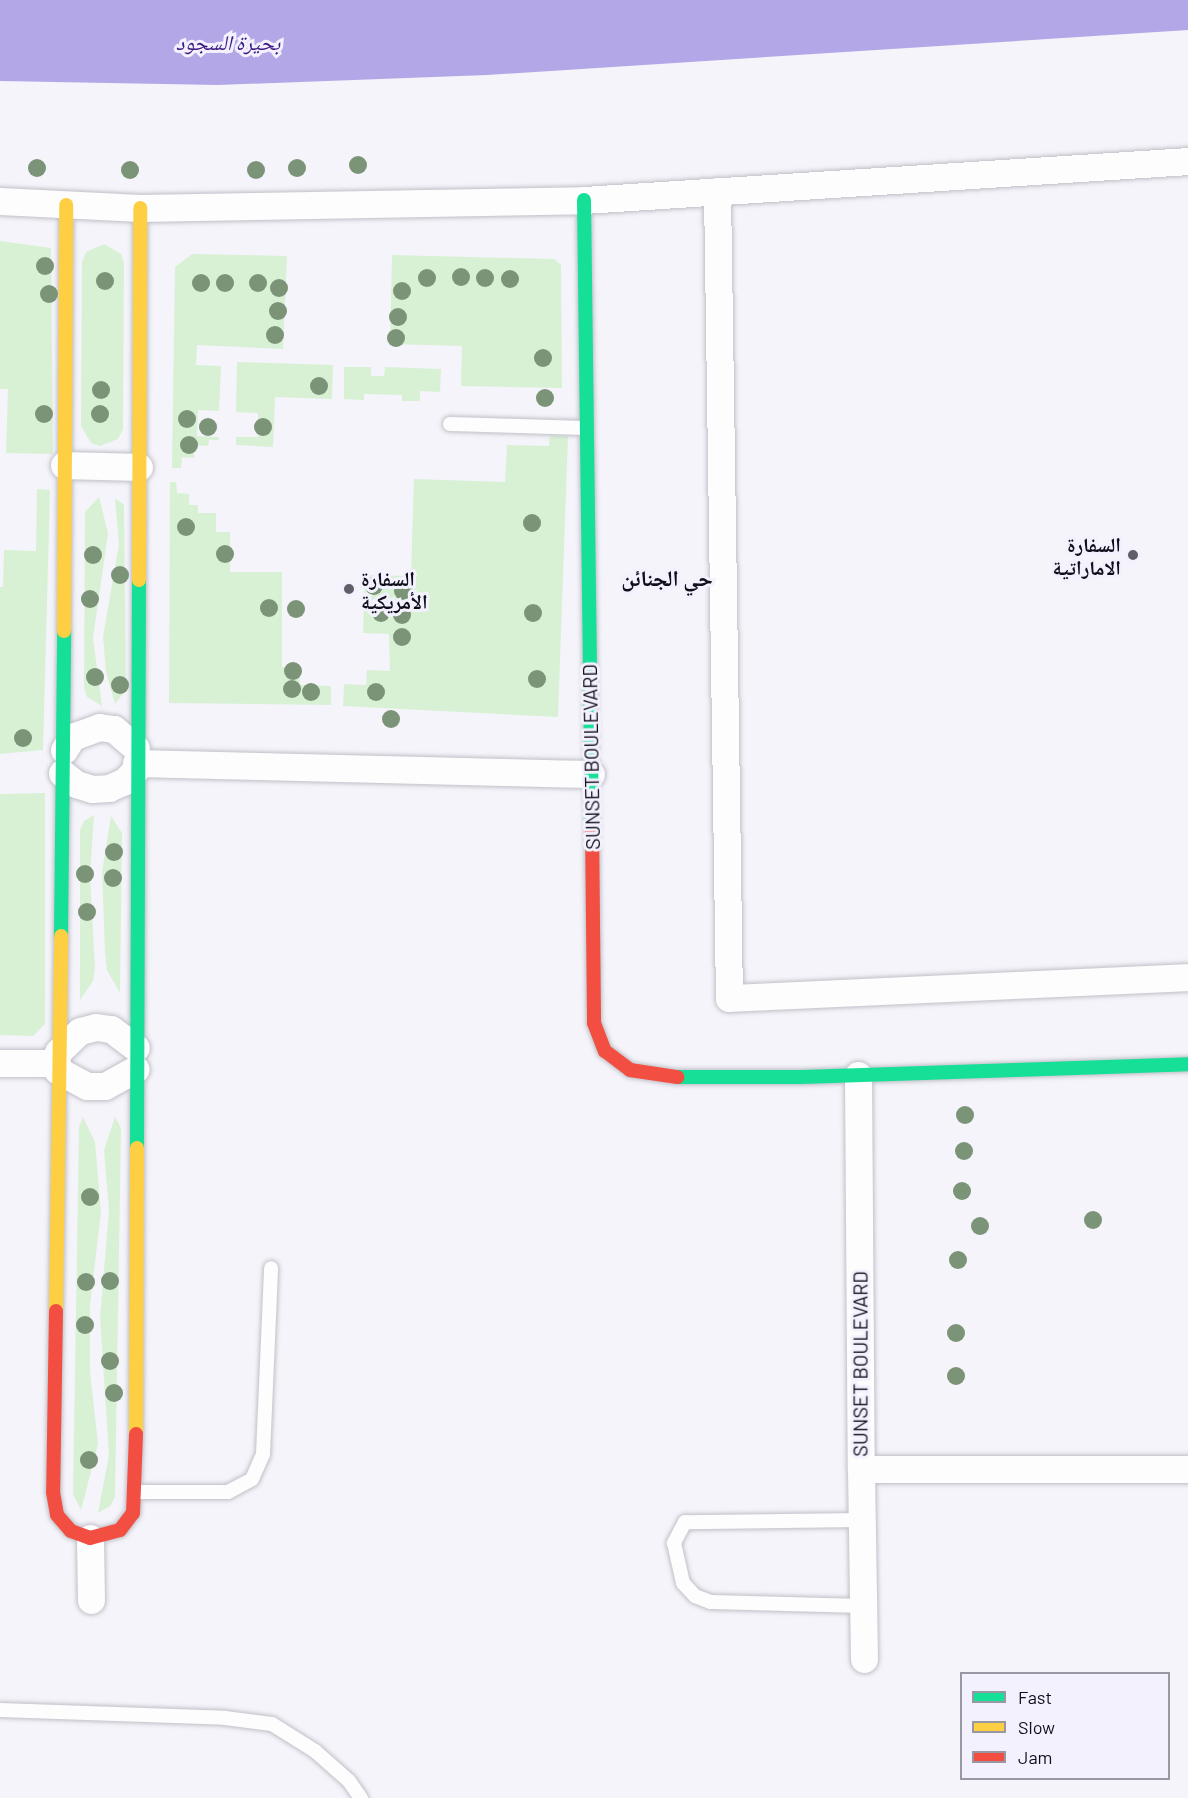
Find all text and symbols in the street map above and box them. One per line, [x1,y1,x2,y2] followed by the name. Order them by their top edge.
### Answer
[176,29,280,55] water label: بحيرة السجود
[1053,532,1121,579] place label: السفارة الاماراتية
[1126,548,1140,562] marker: السفارة الاماراتية
[621,565,713,591] district label: حي الجنائن
[361,566,428,613] place label: السفارة الأمريكية
[342,582,356,596] marker: السفارة الأمريكية
[577,664,605,850] street label: SUNSET BOULEVARD
[848,1271,872,1457] street label: SUNSET BOULEVARD
[960,1672,1170,1780] legend
[1018,1686,1052,1708] text: Fast
[1018,1716,1055,1738] text: Slow
[1018,1746,1052,1768] text: Jam

